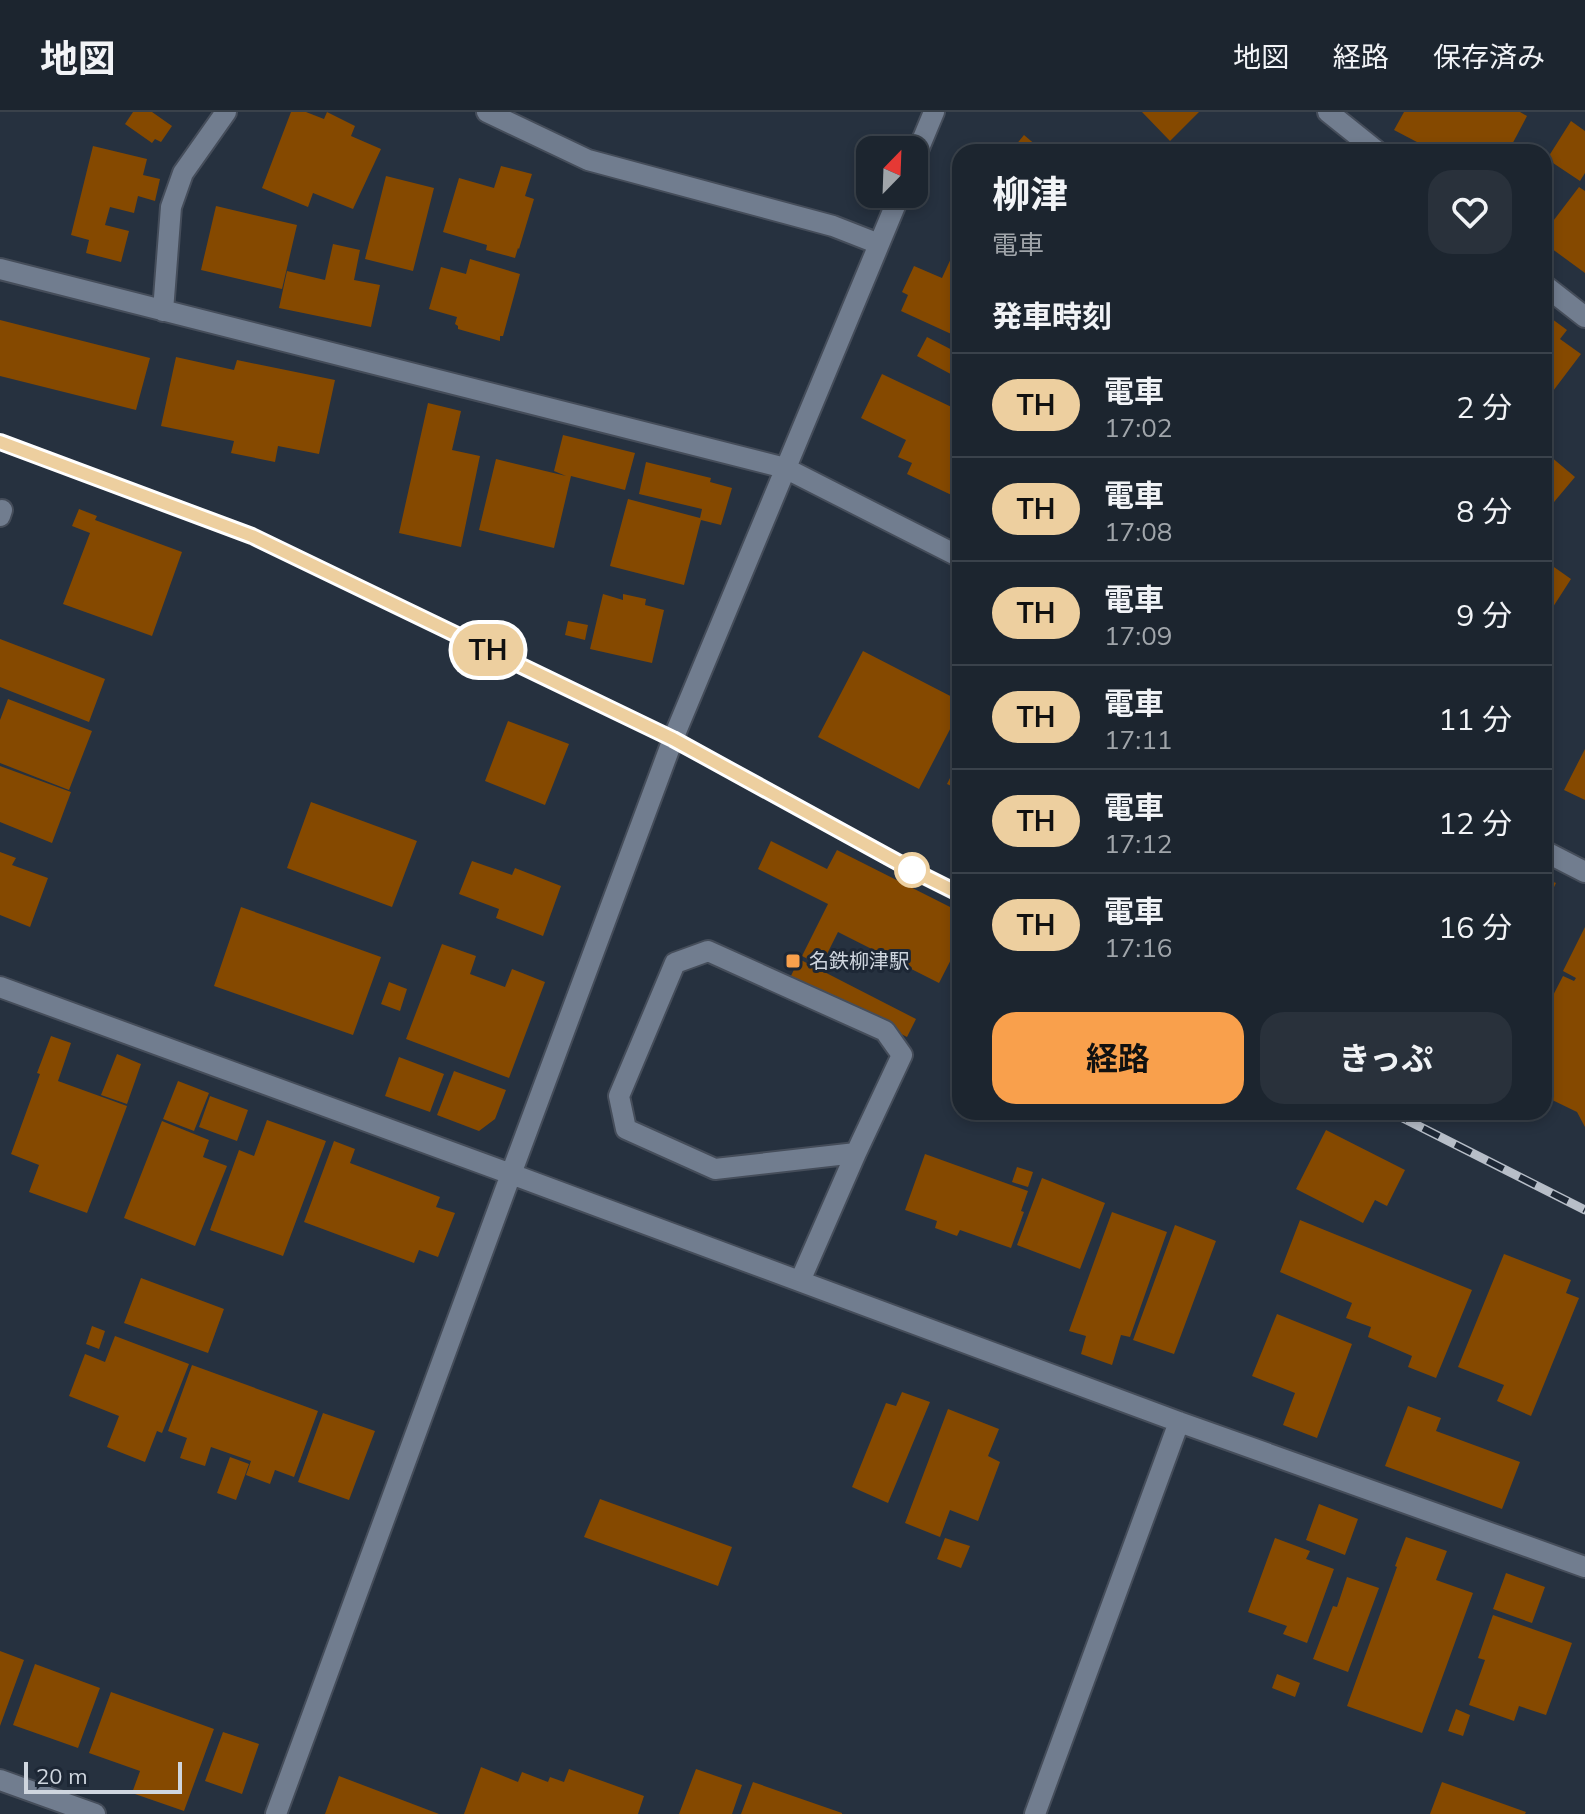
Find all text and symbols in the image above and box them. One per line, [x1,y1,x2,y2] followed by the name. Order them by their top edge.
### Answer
[40,34,116,82] text: 地図
[1233,39,1289,74] text: 地図
[1333,39,1389,74] text: 経路
[1433,39,1545,74] text: 保存済み
[856,136,928,208] north arrow
[856,136,928,208] map controls
[992,170,1068,218] text: 柳津
[1428,170,1512,254] button: heart
[992,228,1044,261] text: 電車
[992,297,1112,335] text: 発車時刻
[1104,372,1164,410] text: 電車
[1016,387,1056,422] text: TH
[1456,388,1512,426] text: 2 分
[1104,411,1172,444] text: 17:02
[1104,476,1164,514] text: 電車
[1016,491,1056,526] text: TH
[1456,492,1512,530] text: 8 分
[1104,515,1172,548] text: 17:08
[1104,580,1164,618] text: 電車
[1016,595,1056,630] text: TH
[1456,596,1512,634] text: 9 分
[1104,619,1172,652] text: 17:09
[452,624,524,676] line badge: TH
[468,632,508,667] text: TH
[1104,684,1164,722] text: 電車
[1016,699,1056,734] text: TH
[1438,700,1512,738] text: 11 分
[1104,723,1172,756] text: 17:11
[1104,788,1164,826] text: 電車
[1016,803,1056,838] text: TH
[1438,804,1512,842] text: 12 分
[1104,827,1172,860] text: 17:12
[895,853,929,887] unlabelled marker
[1104,892,1164,930] text: 電車
[1016,907,1056,942] text: TH
[1438,908,1512,946] text: 16 分
[1104,931,1172,964] text: 17:16
[809,948,909,973] place label: 名鉄柳津駅
[784,952,802,970] marker: 名鉄柳津駅
[992,1012,1244,1104] button: 経路
[1260,1012,1512,1104] button: きっぷ
[24,1758,182,1794] scale bar
[36,1762,87,1790] text: 20 m

